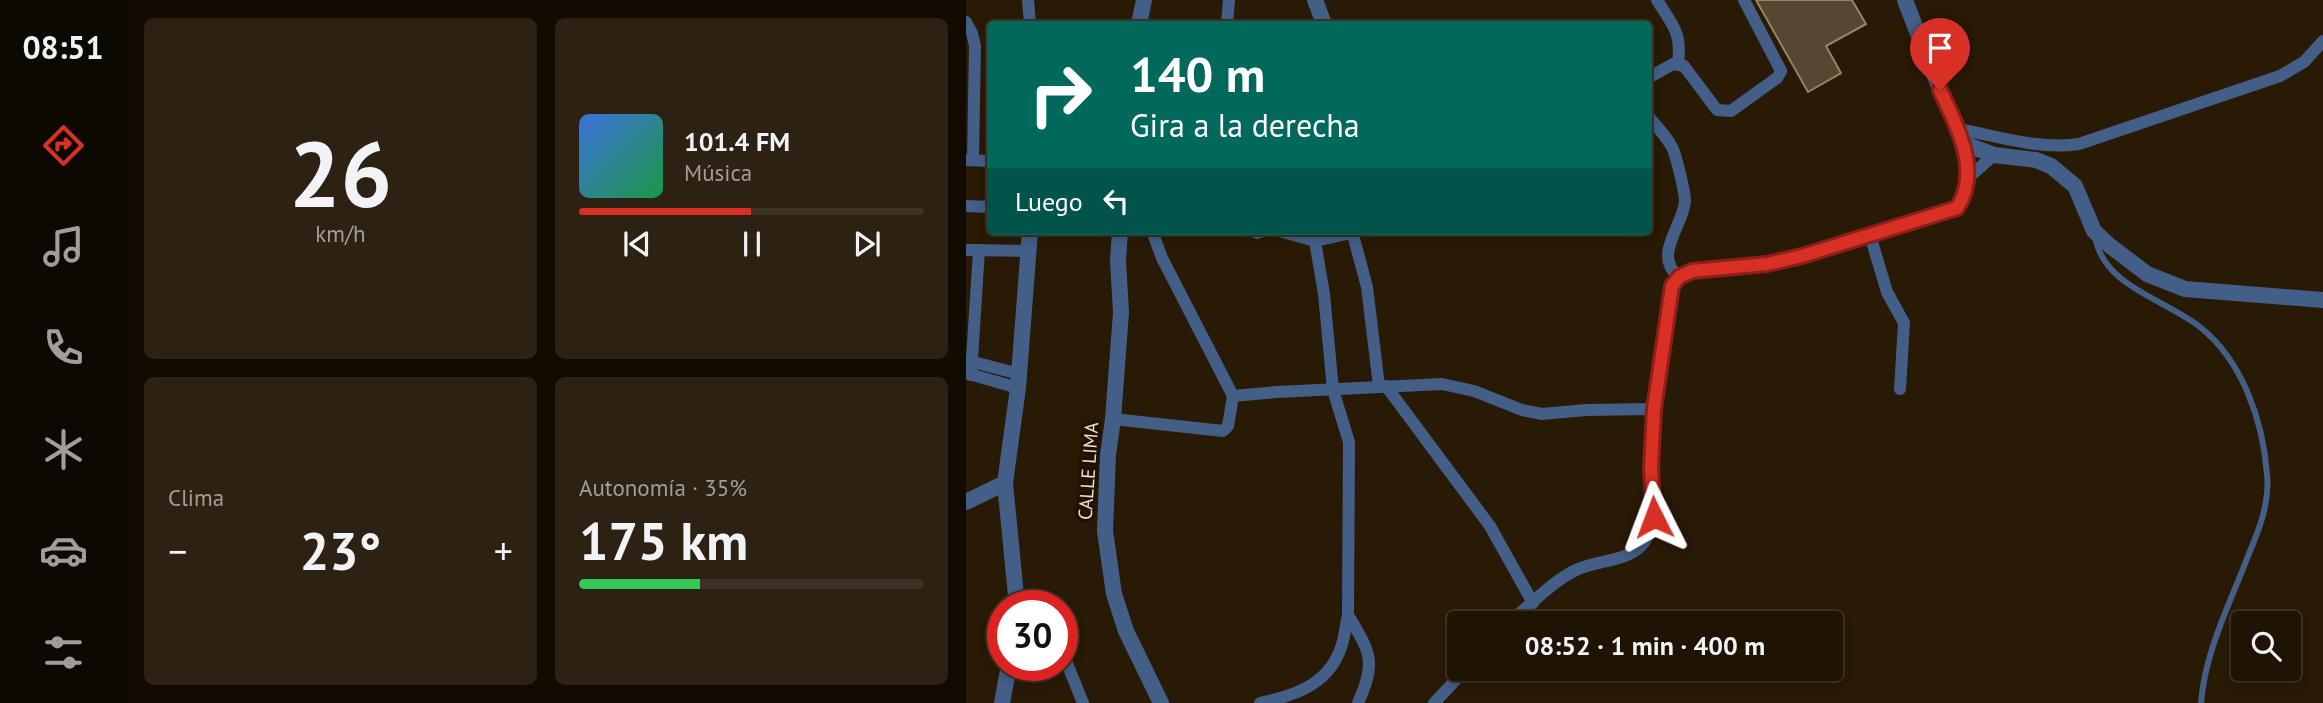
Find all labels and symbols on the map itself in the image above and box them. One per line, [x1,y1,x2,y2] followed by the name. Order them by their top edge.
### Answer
[1910,18,1970,90] pin
[1073,421,1103,521] street label: CALLE LIMA
[1617,480,1691,554] position arrow
[987,590,1078,681] speed limit sign: 30

